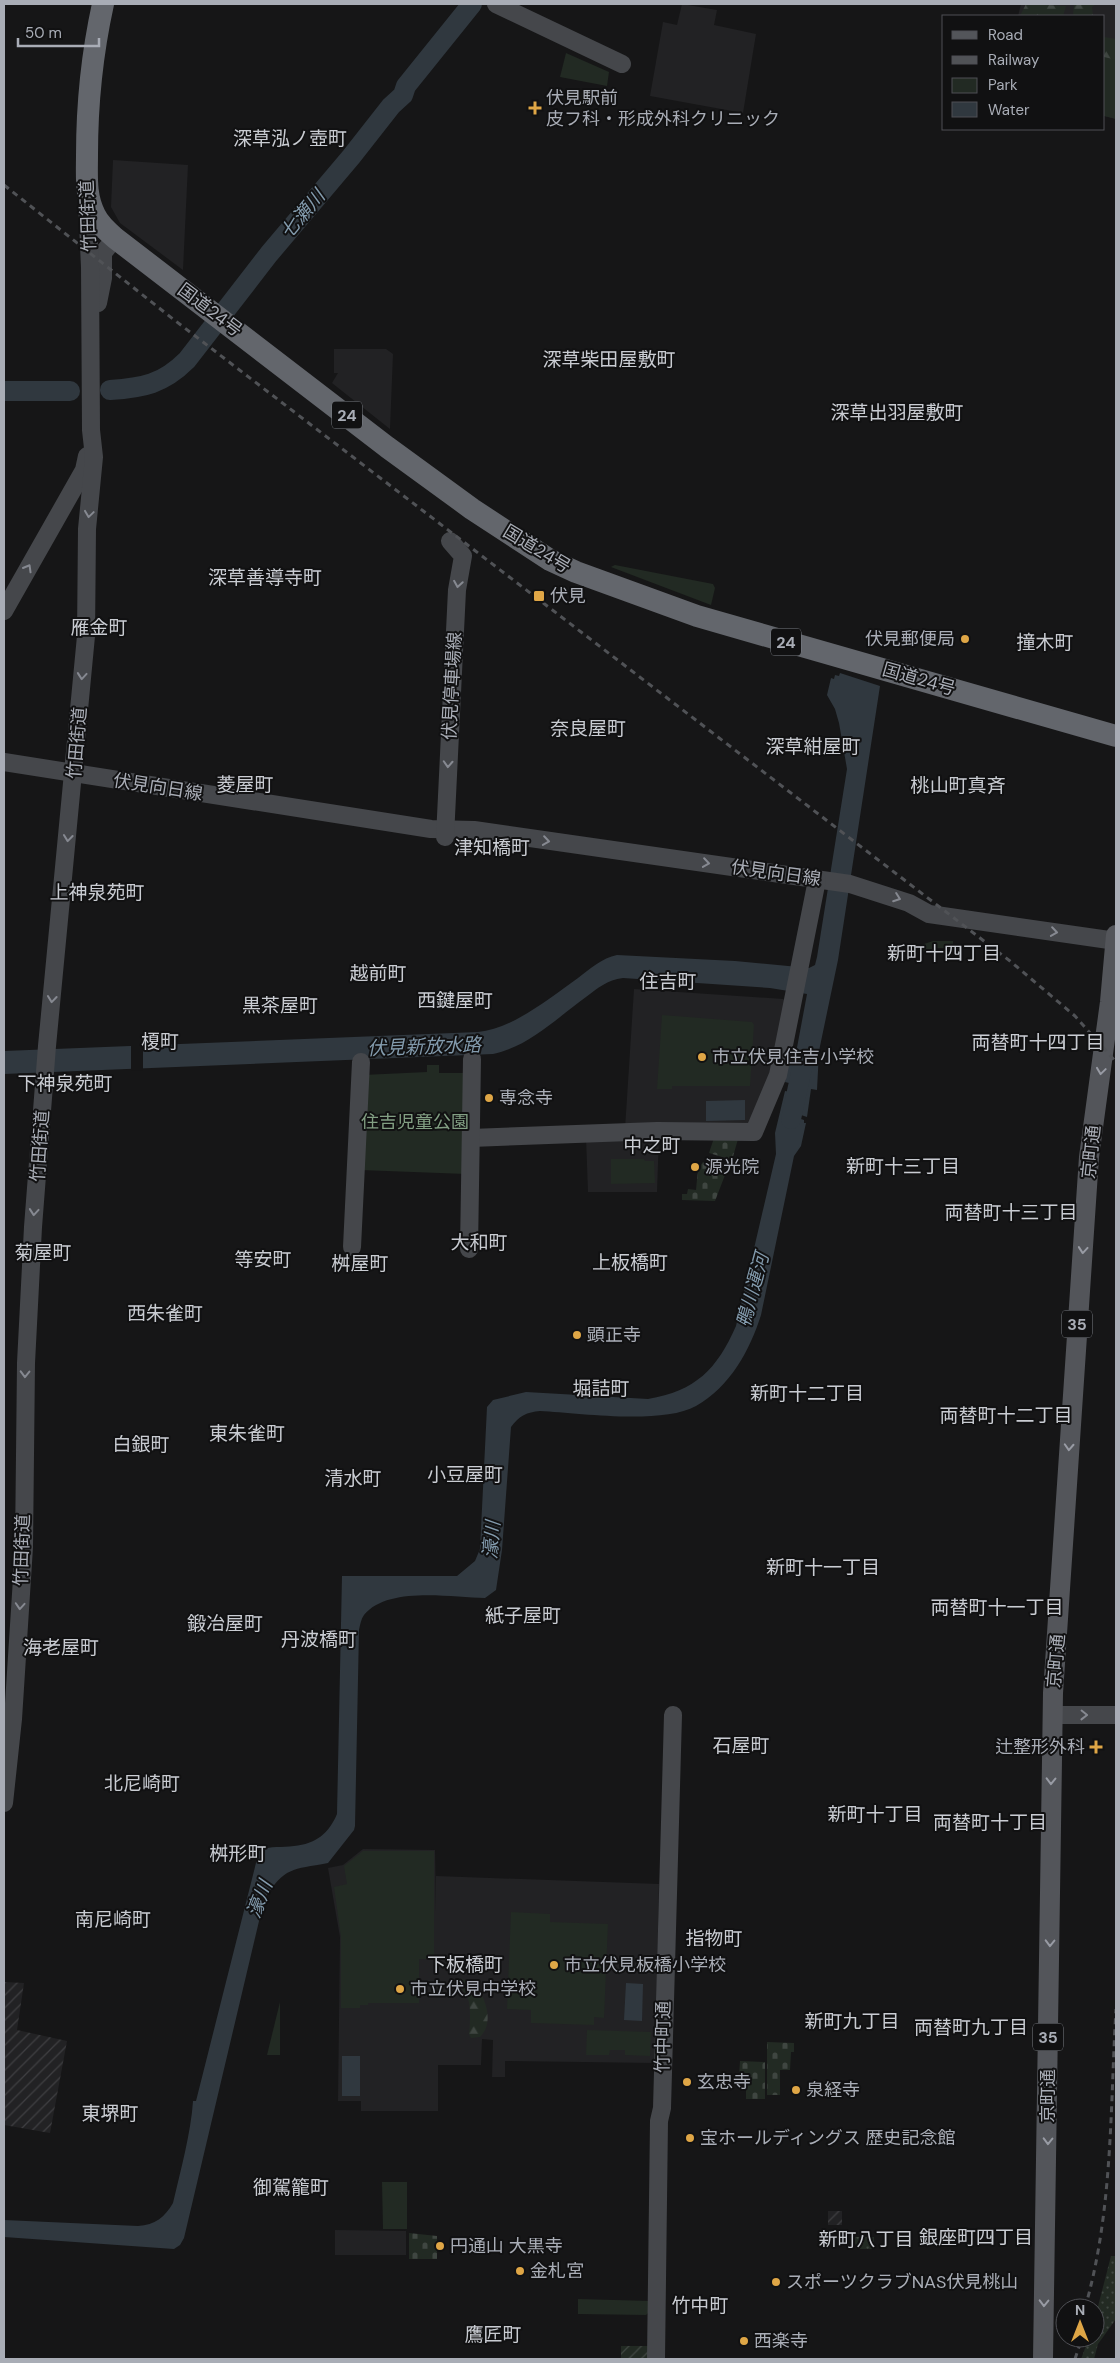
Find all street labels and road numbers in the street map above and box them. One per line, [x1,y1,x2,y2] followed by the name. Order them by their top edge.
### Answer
[75,180,101,252] street label: 竹田街道
[173,278,247,342] street label: 国道24号
[332,402,362,428] road number: 24
[499,519,575,579] street label: 国道24号
[771,628,801,656] road number: 24
[437,631,467,741] street label: 伏見停車場線
[880,657,958,701] street label: 国道24号
[62,706,92,780] street label: 竹田街道
[112,768,204,806] street label: 伏見向日線
[730,855,822,891] street label: 伏見向日線
[26,1109,54,1183] street label: 竹田街道
[1076,1124,1106,1180] street label: 京町通
[1062,1310,1092,1338] road number: 35
[9,1514,35,1586] street label: 竹田街道
[1042,1633,1070,1689] street label: 京町通
[650,2001,676,2073] street label: 竹中町通
[1033,2024,1063,2050] road number: 35
[1036,2069,1060,2123] street label: 京町通

